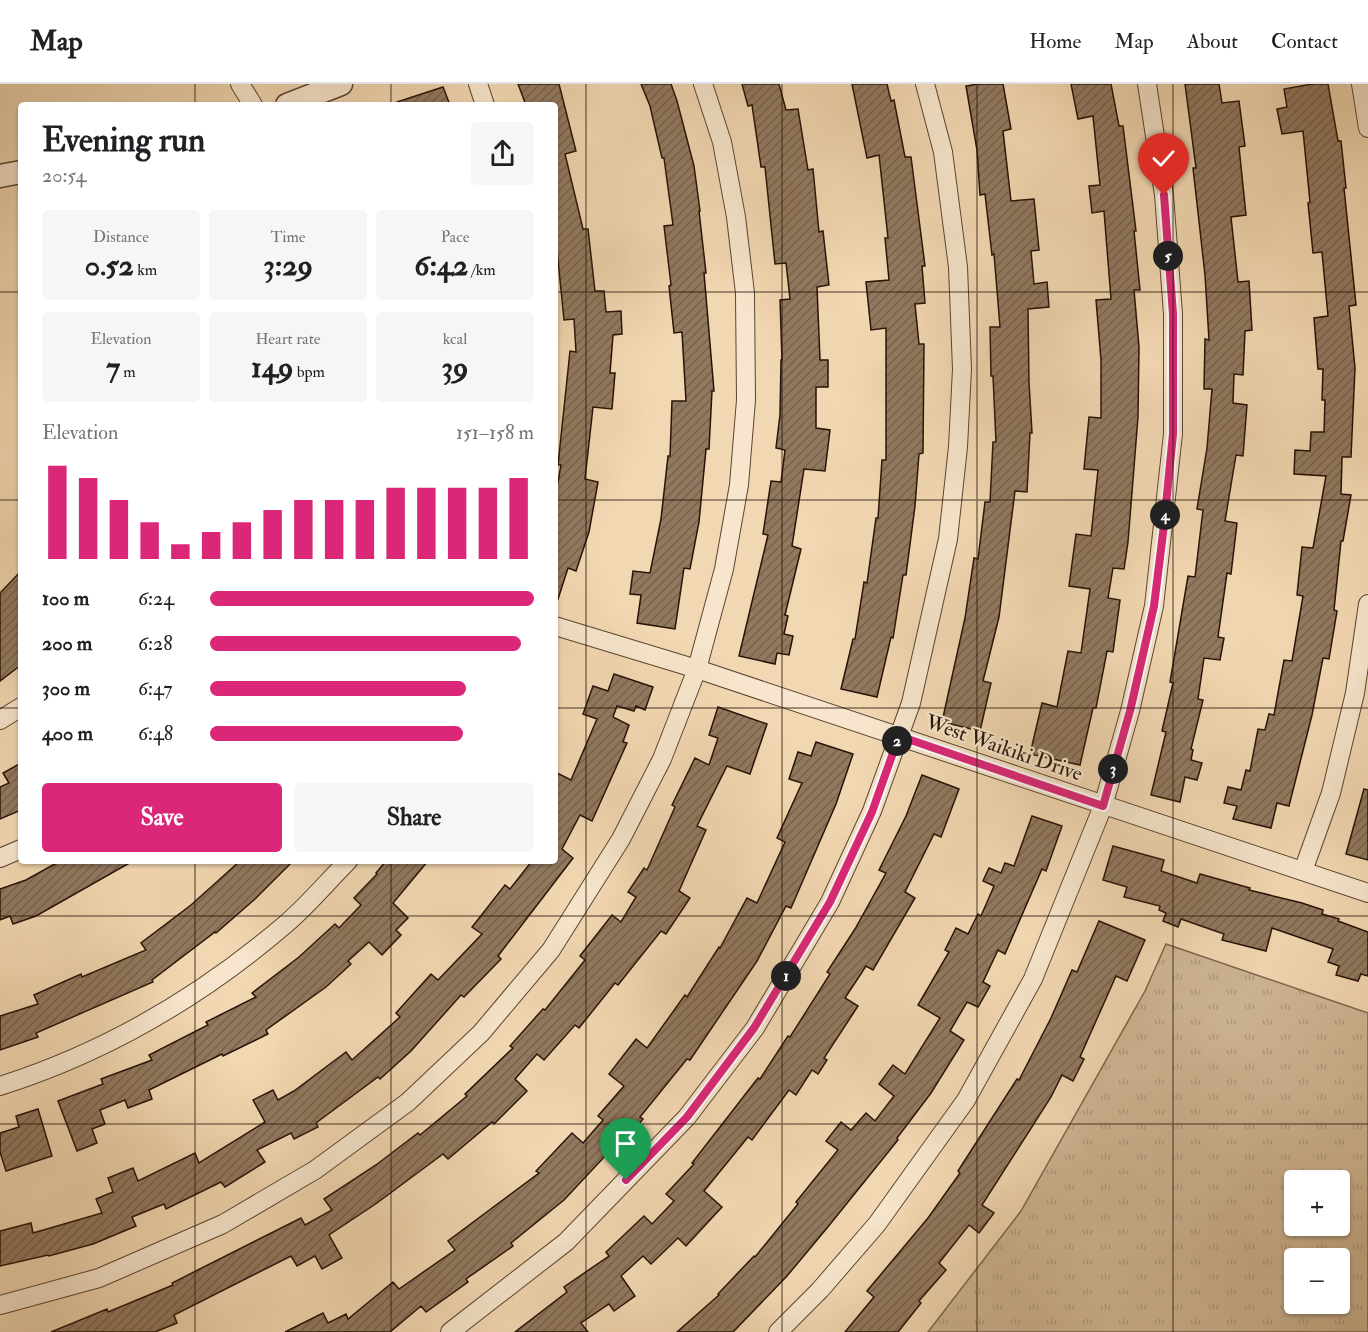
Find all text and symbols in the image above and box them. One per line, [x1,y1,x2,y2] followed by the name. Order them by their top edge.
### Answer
[30,24,83,59] text: Map
[1029,28,1081,55] text: Home
[1114,28,1154,55] text: Map
[1187,28,1238,55] text: About
[1271,28,1338,55] text: Contact
[42,120,205,161] text: Evening run
[471,122,534,185] button: share
[1138,133,1189,195] pin
[1147,142,1180,175] icon: check
[42,163,86,188] text: 20:54
[93,227,149,247] text: Distance
[271,227,305,247] text: Time
[441,227,469,247] text: Pace
[1153,241,1183,271] pin: 5
[1164,246,1172,266] text: 5
[85,247,134,284] text: 0.52
[263,247,313,284] text: 3:29
[414,247,468,284] text: 6:42
[134,260,157,280] text: km
[468,260,496,280] text: /km
[91,329,151,349] text: Elevation
[255,329,321,349] text: Heart rate
[443,329,467,349] text: kcal
[106,349,120,386] text: 7
[251,349,293,386] text: 149
[442,349,468,386] text: 39
[120,362,136,382] text: m
[293,362,325,382] text: bpm
[42,420,118,445] text: Elevation
[456,420,534,445] text: 151–158 m
[1150,500,1180,530] pin: 4
[1161,505,1169,525] text: 4
[42,586,89,611] text: 100 m
[138,586,174,611] text: 6:24
[42,631,92,656] text: 200 m
[138,631,173,656] text: 6:28
[42,676,90,701] text: 300 m
[138,676,173,701] text: 6:47
[921,708,1086,788] street label: West Waikiki Drive
[42,721,93,746] text: 400 m
[138,721,173,746] text: 6:48
[882,726,912,756] pin: 2
[893,731,901,751] text: 2
[1098,754,1128,784] pin: 3
[1110,759,1116,779] text: 3
[42,783,282,852] button: Save
[294,783,534,852] button: Share
[771,961,801,991] pin: 1
[783,966,789,986] text: 1
[600,1118,651,1180] pin
[609,1127,642,1160] icon: arrive
[1284,1170,1350,1314] map controls
[1284,1170,1350,1236] button: +
[1284,1248,1350,1314] button: −

